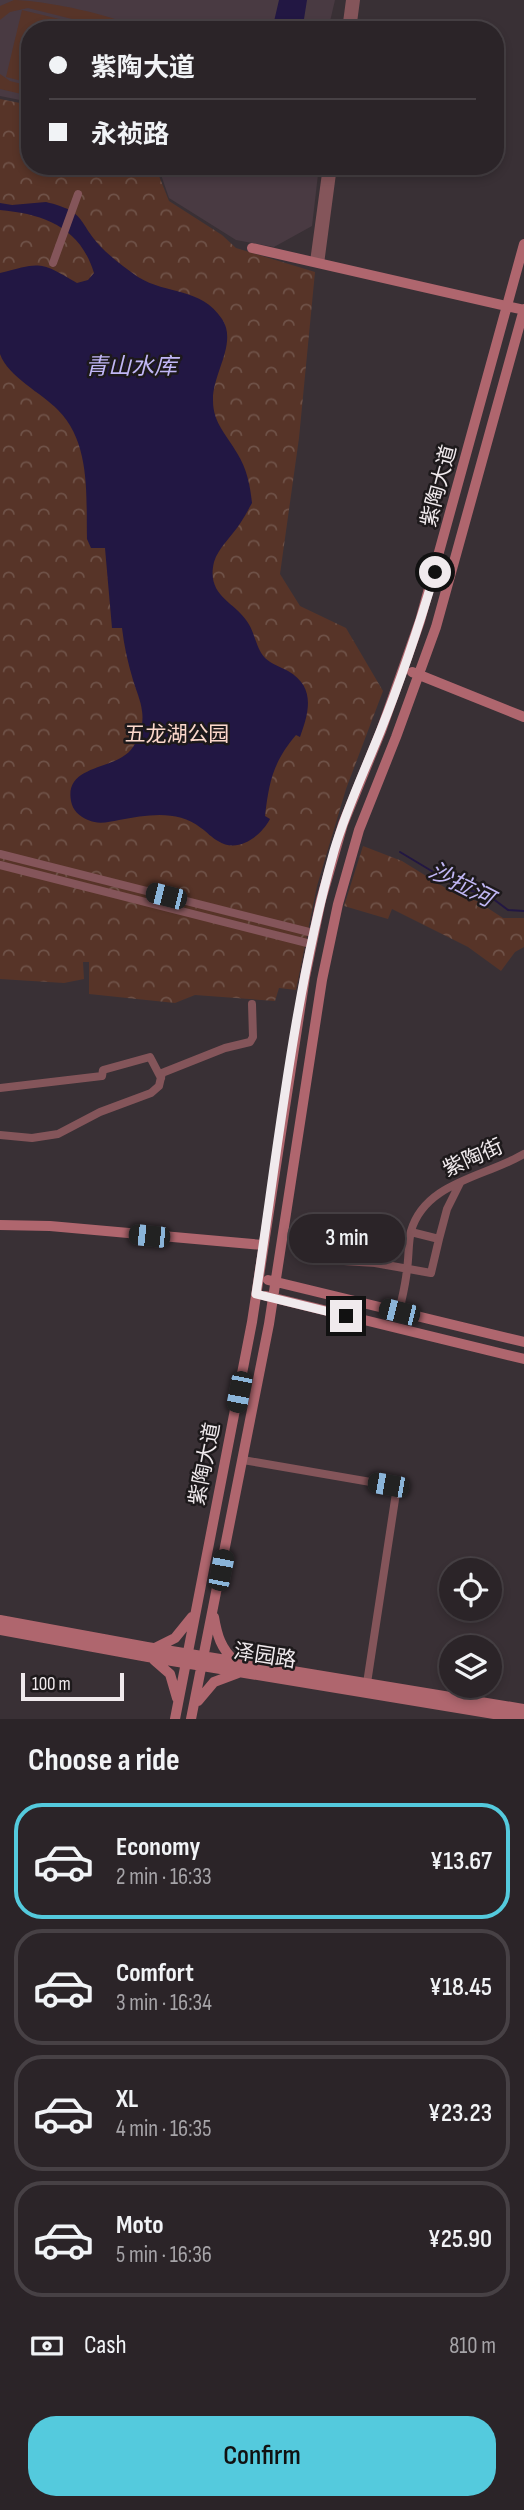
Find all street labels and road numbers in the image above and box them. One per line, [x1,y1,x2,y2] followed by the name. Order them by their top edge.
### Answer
[416,442,462,530] street label: 紫陶大道
[439,1134,507,1182] street label: 紫陶街
[185,1420,225,1508] street label: 紫陶大道
[232,1639,298,1673] street label: 泽园路

